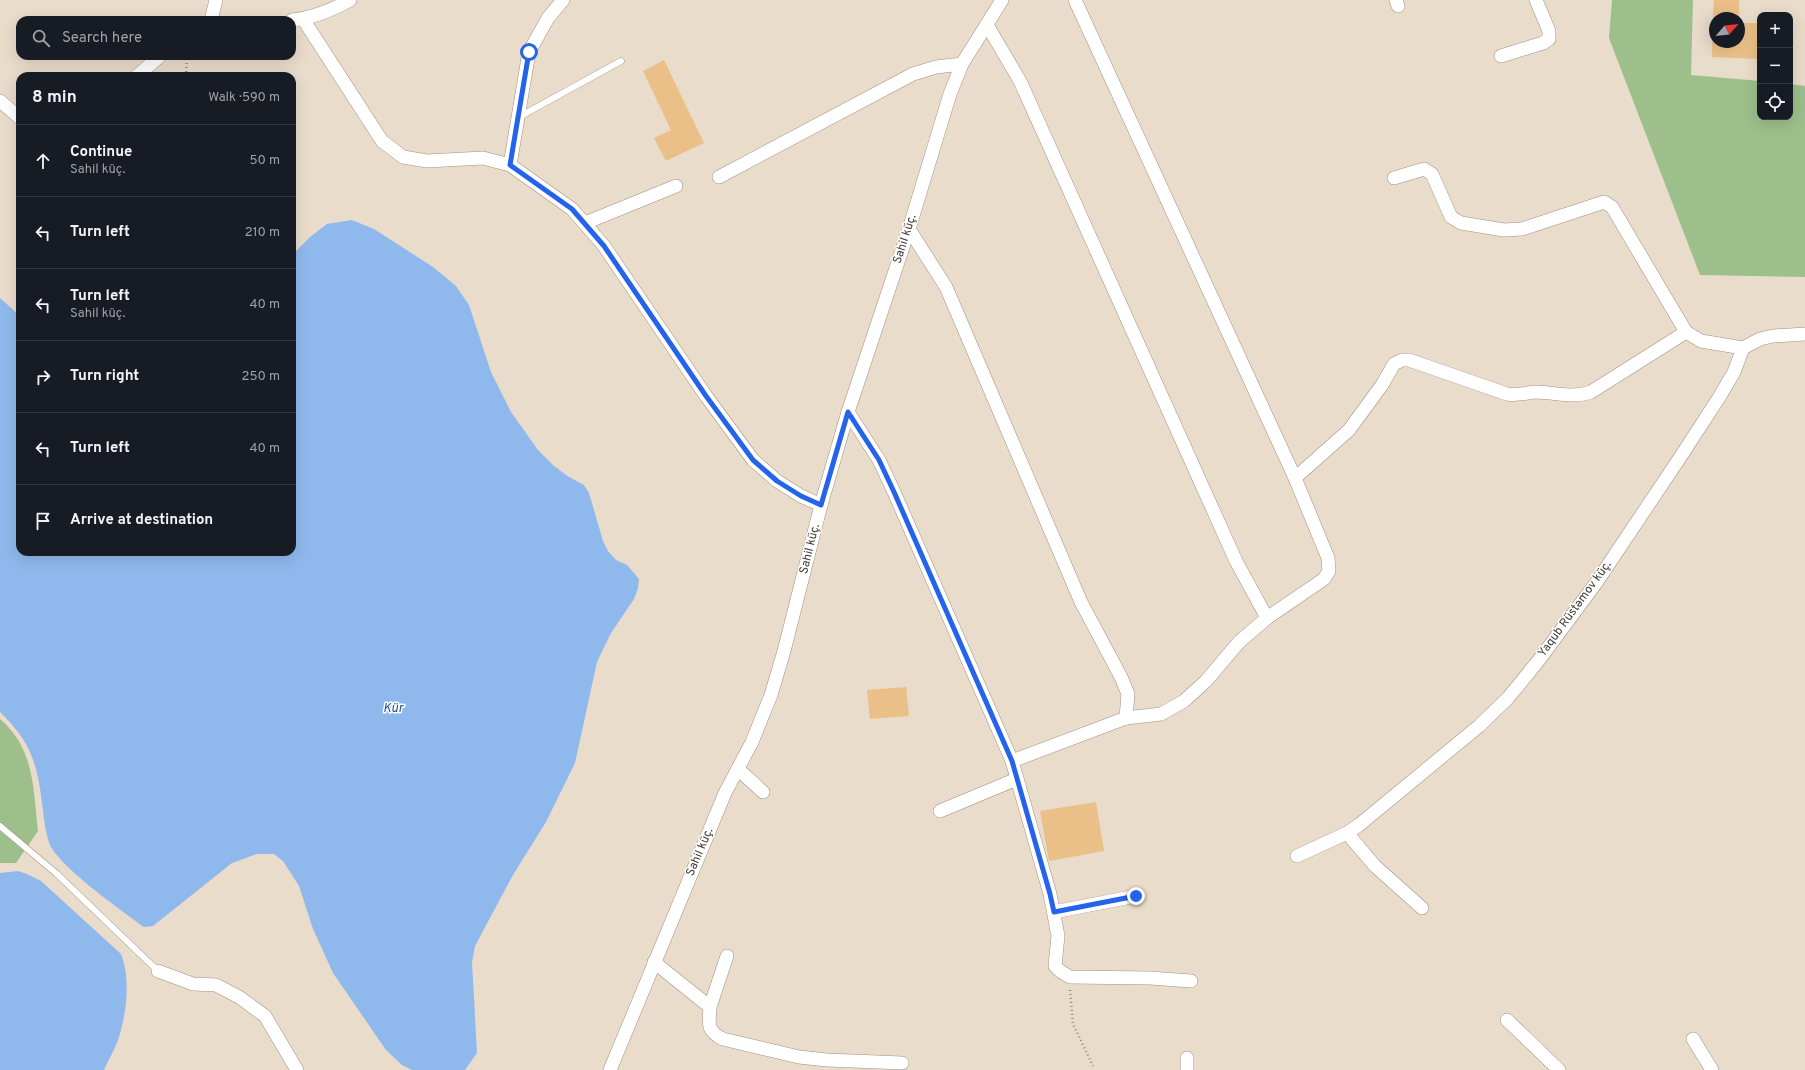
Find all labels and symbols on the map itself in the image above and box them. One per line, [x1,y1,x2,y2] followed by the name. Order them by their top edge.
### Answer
[1709,12,1745,48] north arrow
[520,43,538,61] route start
[889,212,921,266] street label: Sahil küç.
[796,522,824,576] street label: Sahil küç.
[1535,557,1616,660] street label: Yaqub Rüstəmov küç.
[383,701,404,717] water label: Kür
[683,825,717,879] street label: Sahil küç.
[1127,887,1145,905] route end

